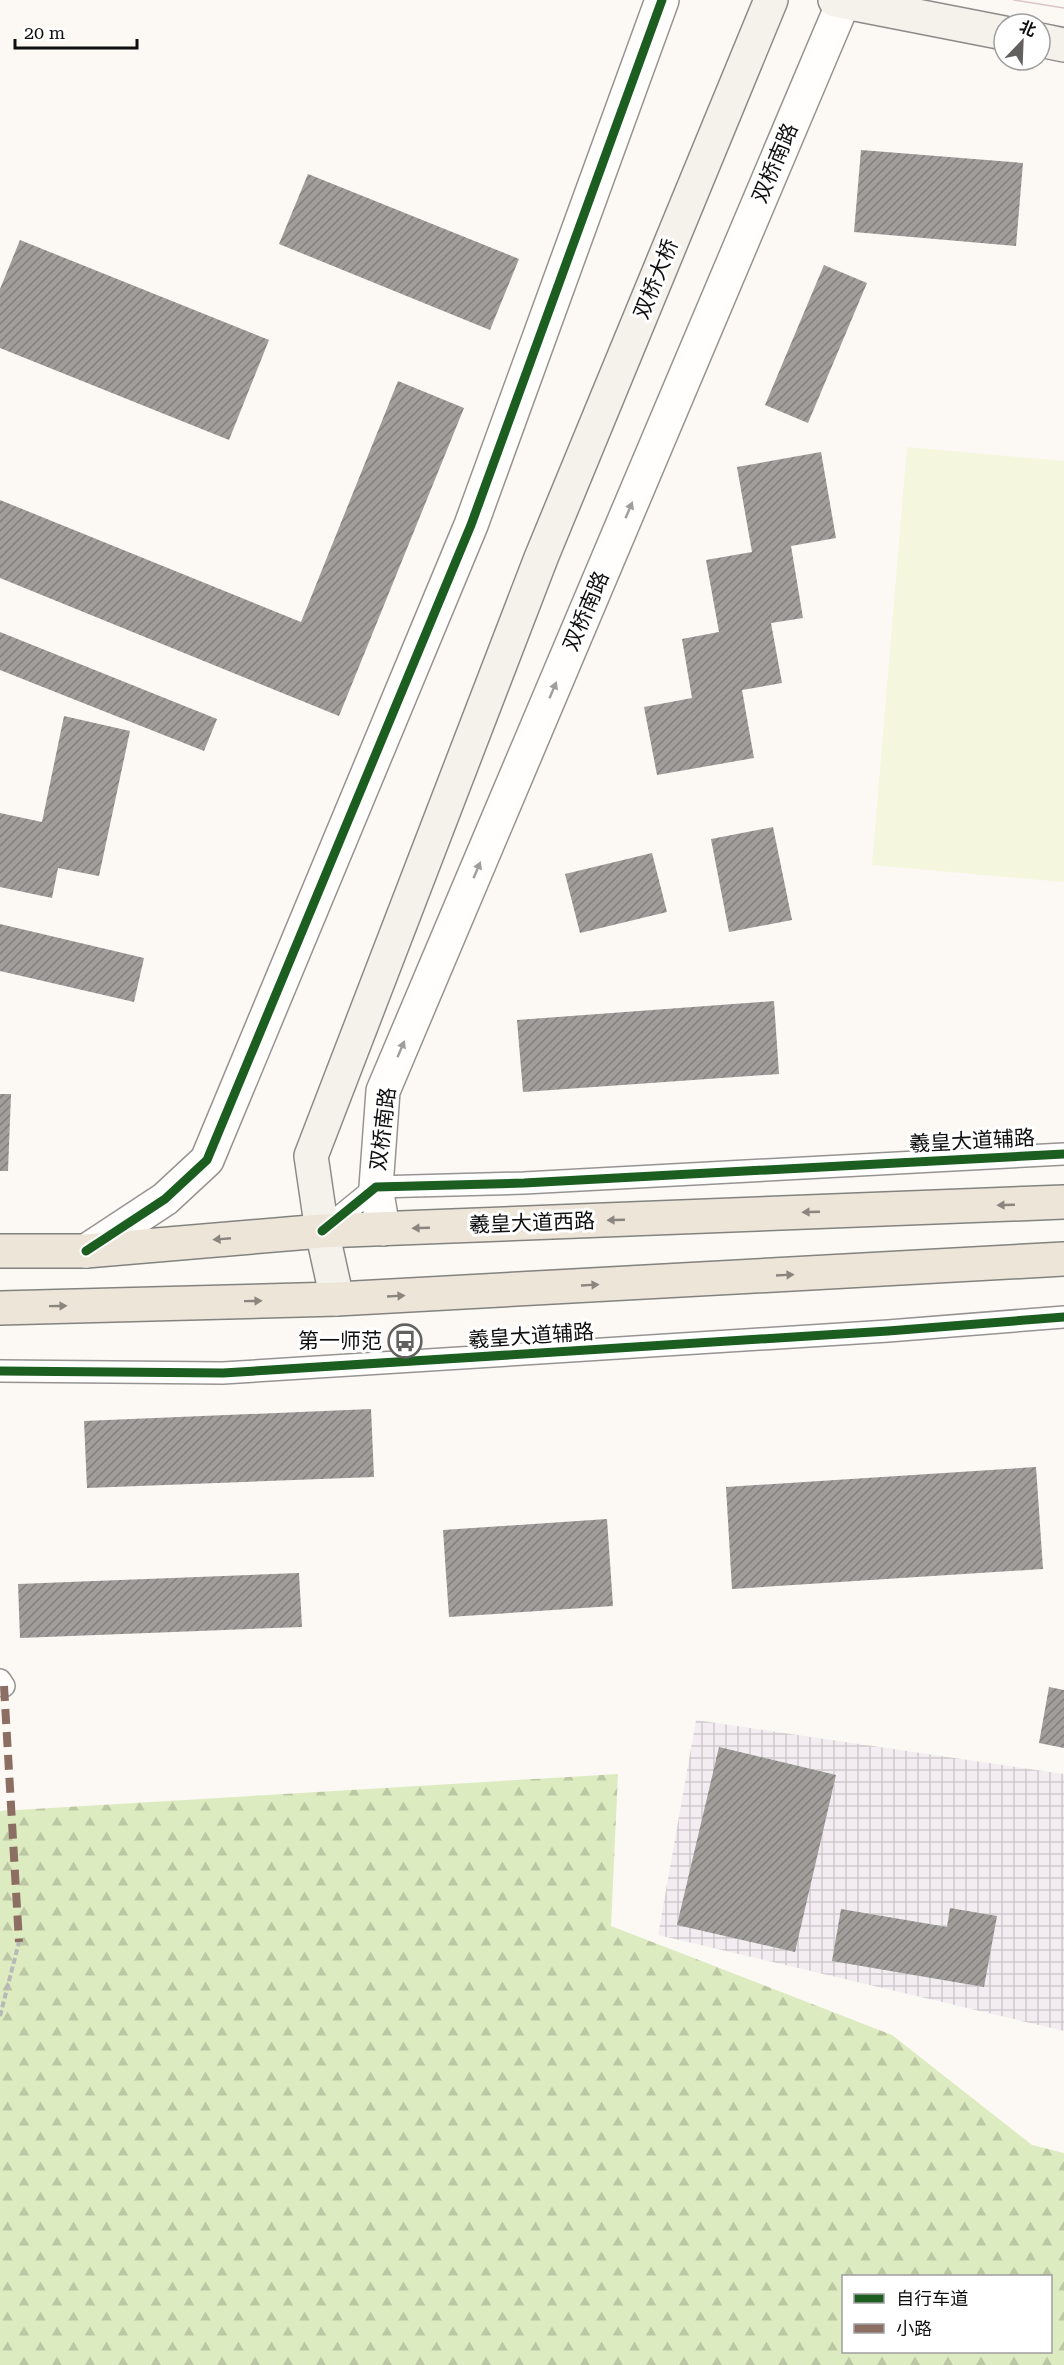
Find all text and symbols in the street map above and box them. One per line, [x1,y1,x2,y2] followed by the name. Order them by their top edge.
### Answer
[15,12,136,50] scale bar
[992,12,1052,72] north arrow
[1017,17,1039,41] text: 北
[24,22,65,43] text: 20 m
[748,120,802,206] street label: 双桥南路
[629,236,683,322] street label: 双桥大桥
[624,501,634,519] one-way arrow
[559,568,613,654] street label: 双桥南路
[549,681,558,699] one-way arrow
[472,860,482,878] one-way arrow
[396,1040,406,1058] one-way arrow
[366,1086,400,1172] street label: 双桥南路
[908,1126,1036,1156] street label: 羲皇大道辅路
[996,1200,1015,1209] one-way arrow
[801,1208,820,1217] one-way arrow
[469,1209,595,1237] street label: 羲皇大道西路
[606,1215,625,1225] one-way arrow
[411,1223,430,1232] one-way arrow
[212,1235,231,1244] one-way arrow
[775,1270,794,1279] one-way arrow
[581,1281,600,1290] one-way arrow
[386,1292,405,1301] one-way arrow
[244,1297,263,1306] one-way arrow
[49,1301,68,1311] one-way arrow
[467,1320,595,1352] street label: 羲皇大道辅路
[387,1323,423,1359] bus stop icon: 第一师范
[298,1329,382,1353] place label: 第一师范
[842,2275,1052,2353] legend
[896,2288,968,2309] text: 自行车道
[896,2318,932,2339] text: 小路

